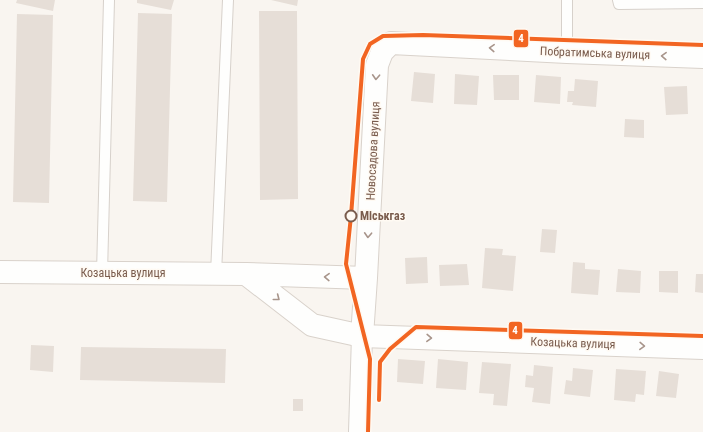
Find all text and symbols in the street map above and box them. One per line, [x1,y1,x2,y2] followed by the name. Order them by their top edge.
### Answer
[513,29,529,48] line badge: 4
[518,32,524,45] text: 4
[489,44,495,53] one-way arrow
[540,44,650,62] street label: Побратимська вулиця
[661,52,667,60] one-way arrow
[372,74,381,80] one-way arrow
[363,101,383,201] street label: Новосадова вулиця
[344,209,358,223] marker: Міськгаз
[360,209,406,223] place label: Міськгаз
[364,232,373,238] one-way arrow
[80,266,166,280] street label: Козацька вулиця
[324,272,330,281] one-way arrow
[273,293,280,300] one-way arrow
[508,321,523,340] line badge: 4
[512,324,518,337] text: 4
[426,334,432,342] one-way arrow
[530,335,616,351] street label: Козацька вулиця
[639,342,645,350] one-way arrow

